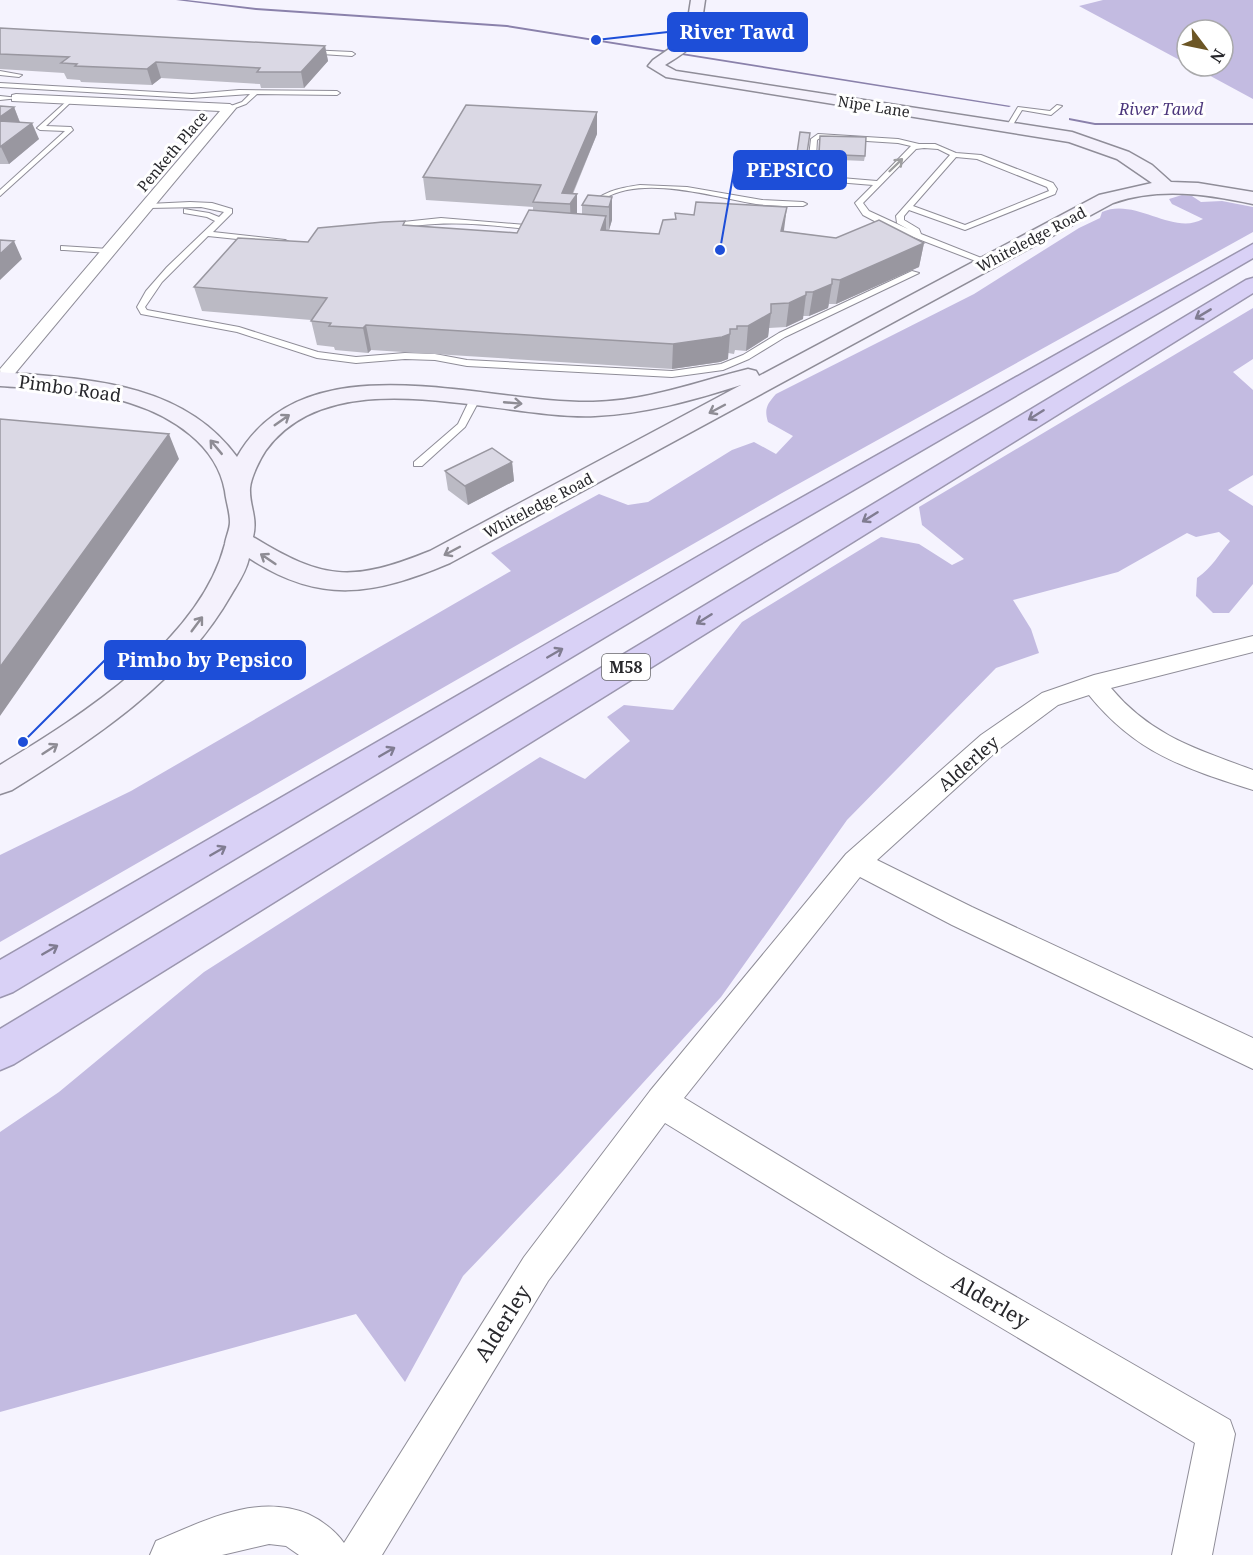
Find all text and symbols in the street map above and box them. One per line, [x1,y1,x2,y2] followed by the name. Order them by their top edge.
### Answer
[668,13,807,51] callout: River Tawd
[679,18,795,45] text: River Tawd
[1175,18,1235,78] north arrow
[1205,45,1230,67] text: N
[836,90,912,122] street label: Nipe Lane
[1118,98,1204,120] water label: River Tawd
[132,106,212,196] street label: Penketh Place
[734,151,846,189] callout: PEPSICO
[746,156,834,183] text: PEPSICO
[889,158,904,172] one-way arrow
[973,202,1089,276] street label: Whiteledge Road
[1195,308,1212,320] one-way arrow
[17,369,123,407] street label: Pimbo Road
[503,398,522,409] one-way arrow
[708,404,726,416] one-way arrow
[1028,409,1045,421] one-way arrow
[274,414,290,426] one-way arrow
[209,440,223,455] one-way arrow
[480,468,596,542] street label: Whiteledge Road
[862,512,879,524] one-way arrow
[444,546,462,557] one-way arrow
[261,553,277,565] one-way arrow
[696,614,713,626] one-way arrow
[191,616,204,632] one-way arrow
[105,641,305,679] callout: Pimbo by Pepsico
[117,646,293,673] text: Pimbo by Pepsico
[546,647,563,659] one-way arrow
[602,654,650,680] road number: M58
[933,730,1004,796] street label: Alderley
[41,743,58,756] one-way arrow
[378,746,395,758] one-way arrow
[209,845,227,856] one-way arrow
[41,944,58,956] one-way arrow
[947,1268,1035,1334] street label: Alderley
[468,1279,536,1366] street label: Alderley

